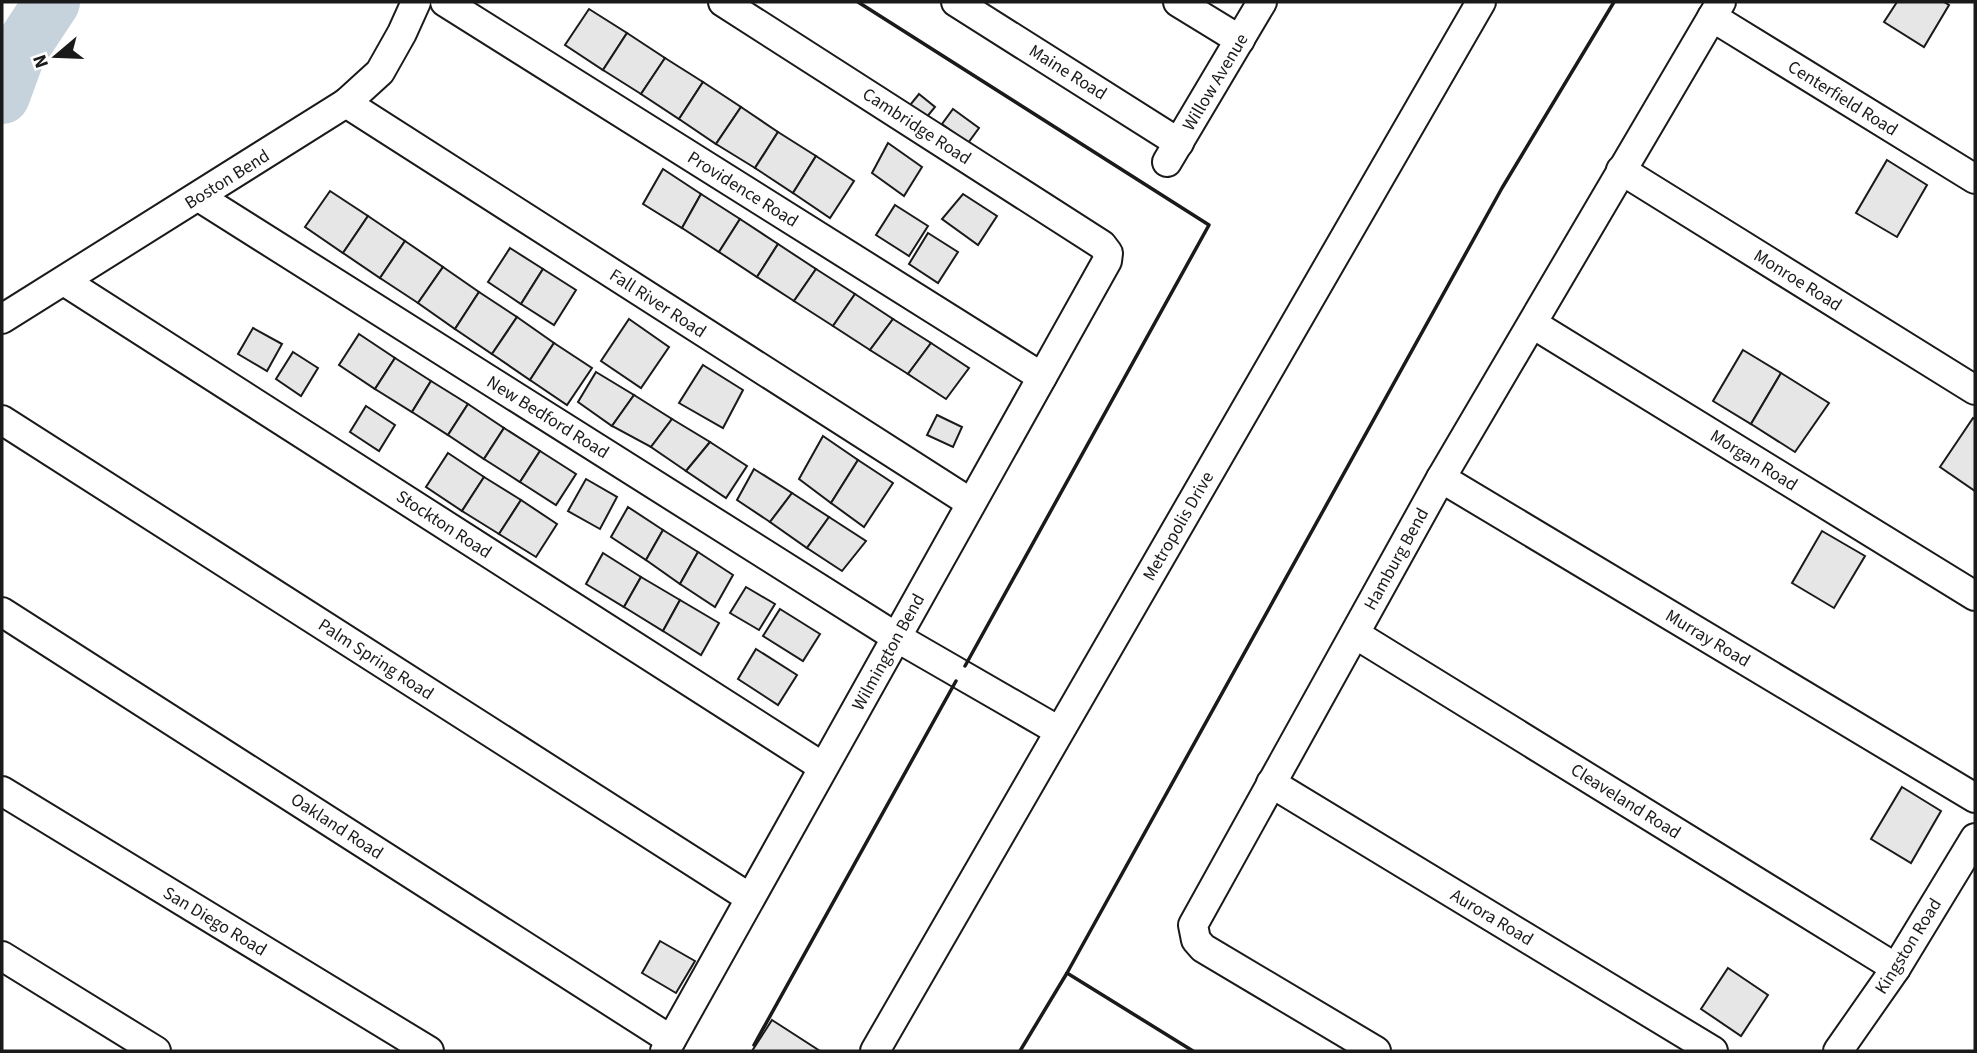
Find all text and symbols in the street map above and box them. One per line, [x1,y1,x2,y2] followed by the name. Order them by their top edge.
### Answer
[21,21,91,91] north arrow
[1177,29,1254,136] street label: Willow Avenue
[1024,39,1112,106] street label: Maine Road
[27,51,56,71] text: N
[1783,55,1903,142] street label: Centerfield Road
[858,82,976,171] street label: Cambridge Road
[180,143,275,215] street label: Boston Bend
[682,145,803,234] street label: Providence Road
[1749,243,1847,317] street label: Monroe Road
[605,263,711,344] street label: Fall River Road
[482,370,614,465] street label: New Bedford Road
[1705,424,1802,497] street label: Morgan Road
[1137,467,1220,586] street label: Metropolis Drive
[391,484,496,565] street label: Stockton Road
[1358,504,1435,615] street label: Hamburg Bend
[846,589,931,715] street label: Wilmington Bend
[1661,603,1755,674] street label: Murray Road
[313,613,438,706] street label: Palm Spring Road
[1566,758,1686,845] street label: Cleaveland Road
[286,787,388,866] street label: Oakland Road
[158,881,271,962] street label: San Diego Road
[1446,883,1538,952] street label: Aurora Road
[1869,894,1948,999] street label: Kingston Road

